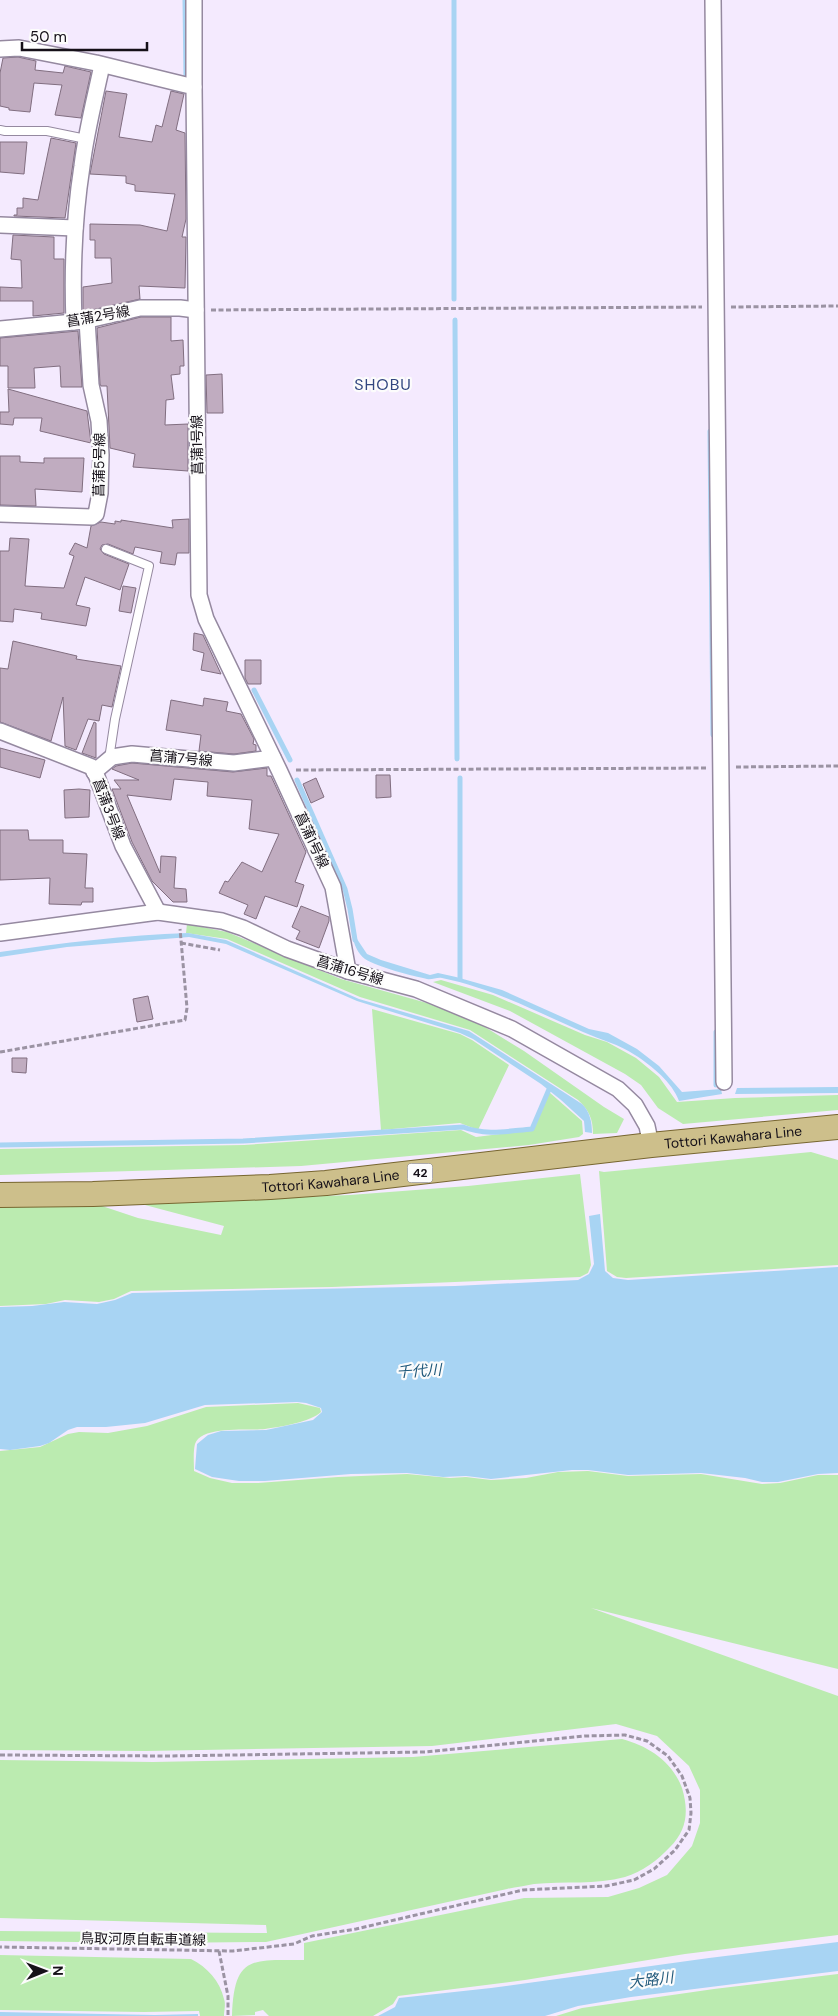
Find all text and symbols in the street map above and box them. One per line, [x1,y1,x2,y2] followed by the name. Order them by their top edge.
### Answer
[22,20,148,52] scale bar
[30,27,67,47] text: 50 m
[65,302,131,330] street label: 菖蒲2号線
[354,374,412,395] district label: SHOBU
[187,415,207,475] street label: 菖蒲1号線
[89,433,109,497] street label: 菖蒲5号線
[149,746,213,770] street label: 菖蒲7号線
[89,776,129,842] street label: 菖蒲3号線
[291,809,333,871] street label: 菖蒲1号線
[314,951,386,989] street label: 菖蒲16号線
[663,1121,803,1153] street label: Tottori Kawahara Line
[408,1164,432,1182] road number: 42
[261,1165,401,1196] street label: Tottori Kawahara Line
[396,1360,444,1382] water label: 千代川
[80,1929,206,1949] street label: 鳥取河原自転車道線
[20,1946,70,1996] north arrow
[49,1966,67,1976] text: N
[627,1967,677,1993] water label: 大路川

